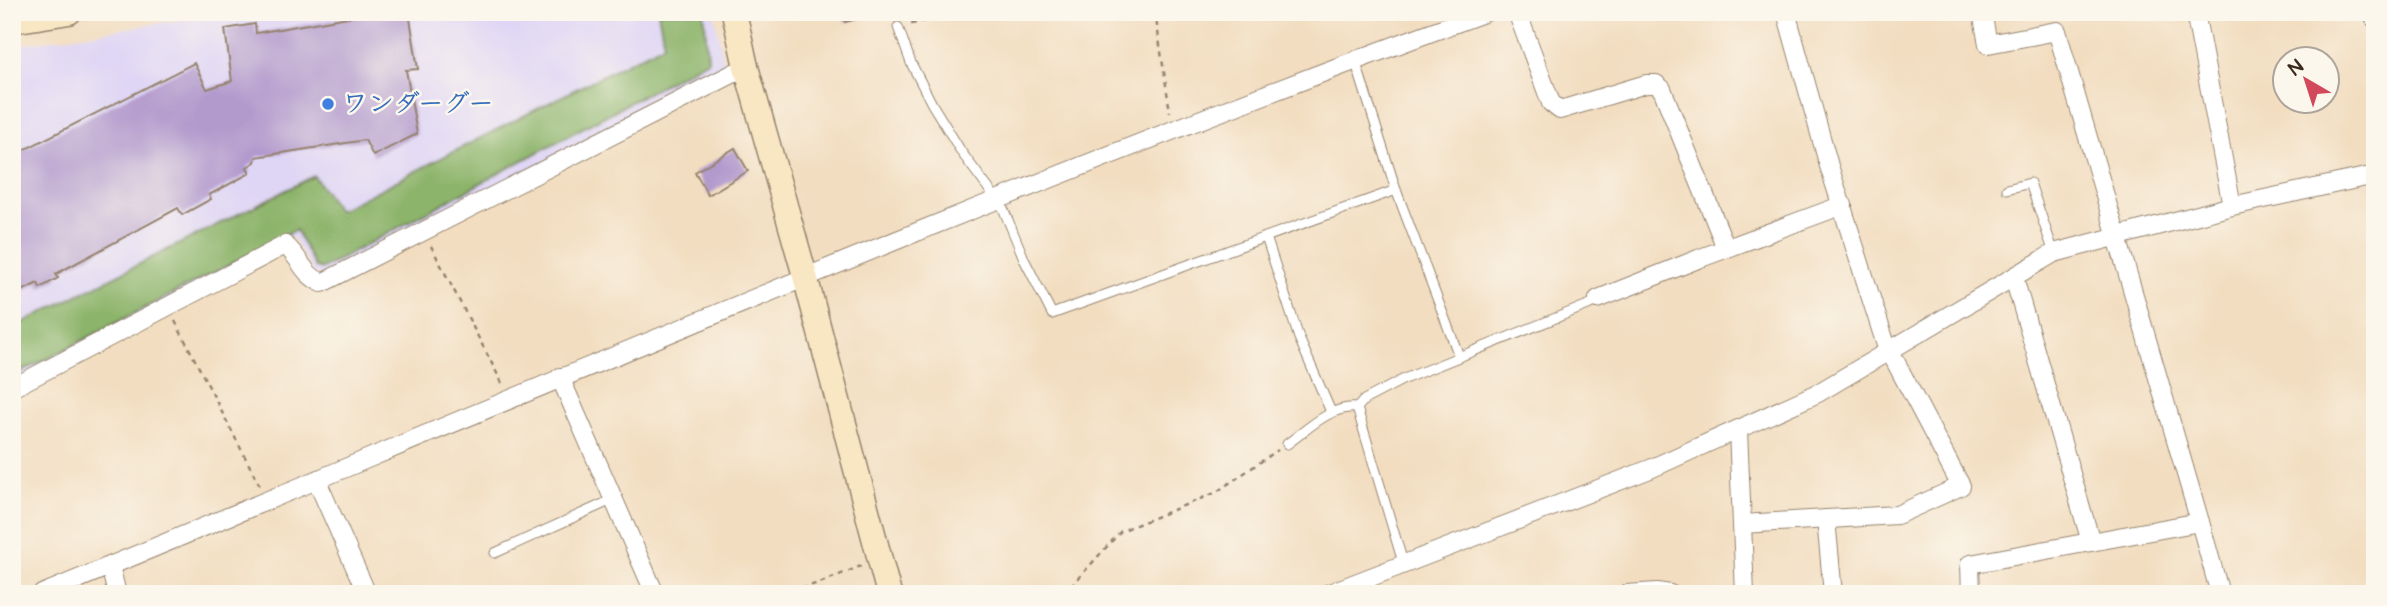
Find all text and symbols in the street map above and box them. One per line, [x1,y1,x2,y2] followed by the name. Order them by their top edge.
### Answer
[2272,46,2342,116] north arrow
[2283,54,2309,82] text: N
[342,86,494,122] place label: ワンダーグー
[320,96,336,112] marker: ワンダーグー

